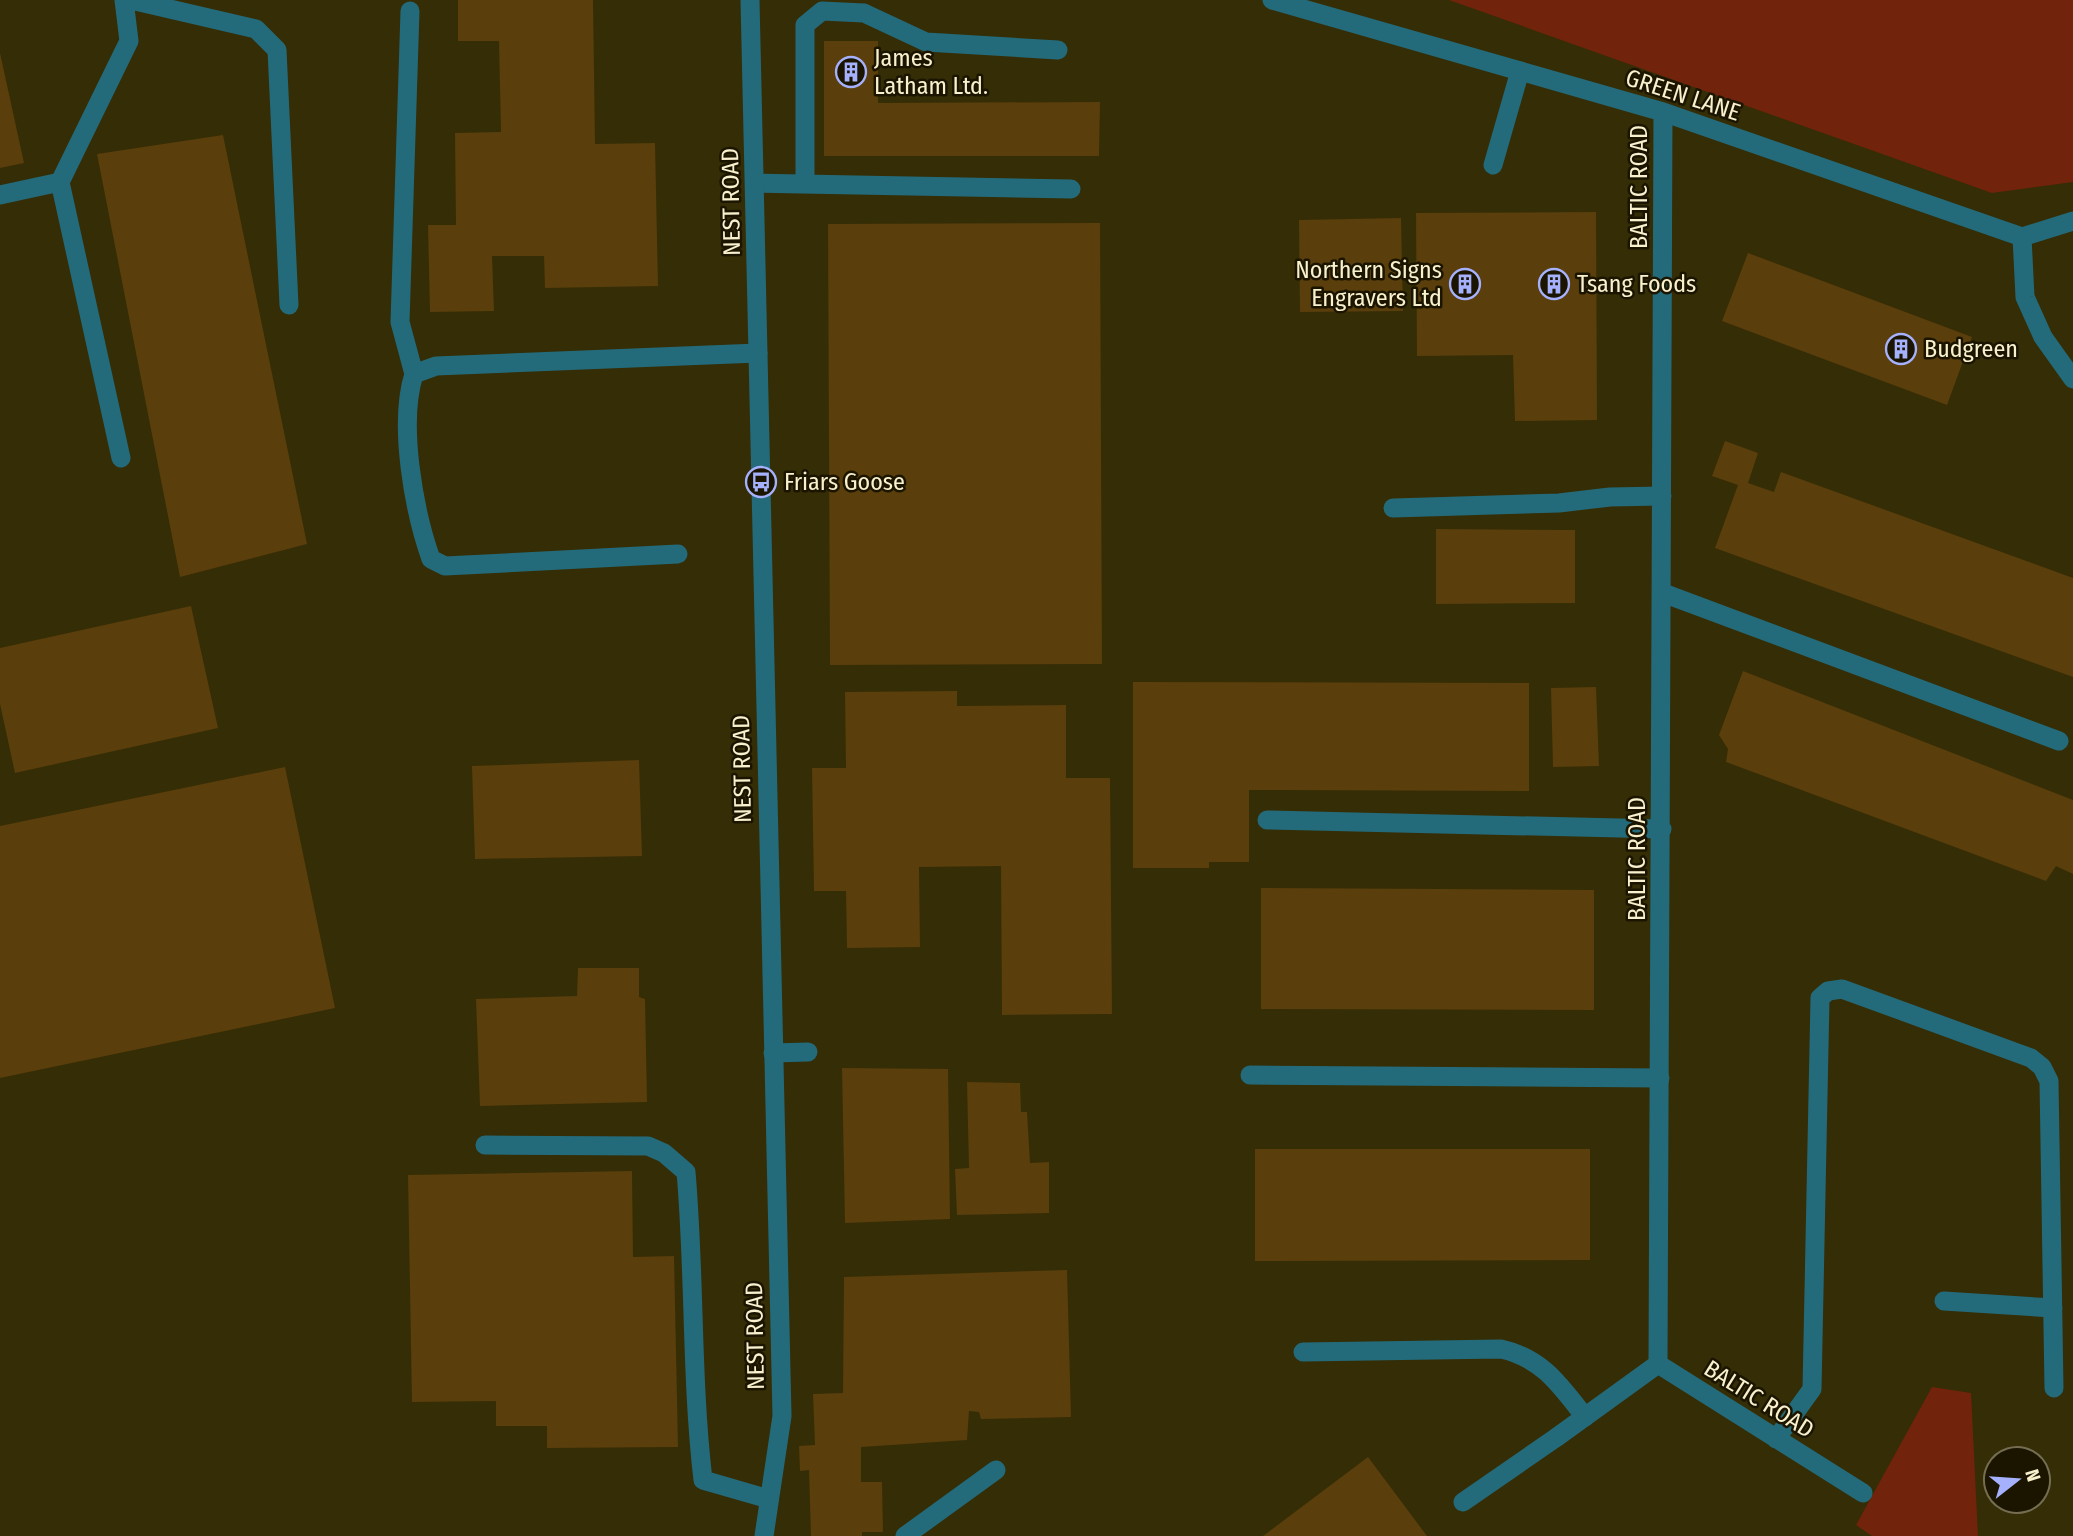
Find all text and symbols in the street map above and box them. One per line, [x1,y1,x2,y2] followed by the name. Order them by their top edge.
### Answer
[874,44,988,100] place label: James Latham Ltd.
[834,55,868,89] building icon: James Latham Ltd.
[1622,63,1744,127] street label: GREEN LANE
[1625,125,1653,249] street label: BALTIC ROAD
[716,148,746,256] street label: NEST ROAD
[1295,256,1442,312] place label: Northern Signs Engravers Ltd
[1448,267,1482,301] building icon: Northern Signs Engravers Ltd
[1537,267,1571,301] building icon: Tsang Foods
[1577,270,1696,298] place label: Tsang Foods
[1884,332,1918,366] building icon: Budgreen
[1924,335,2018,363] place label: Budgreen
[744,465,778,499] bus stop icon: Friars Goose
[784,468,905,496] place label: Friars Goose
[727,715,757,823] street label: NEST ROAD
[1623,797,1651,921] street label: BALTIC ROAD
[740,1282,770,1390] street label: NEST ROAD
[1699,1354,1819,1444] street label: BALTIC ROAD
[1982,1445,2052,1515] north arrow
[2020,1466,2045,1484] text: N

